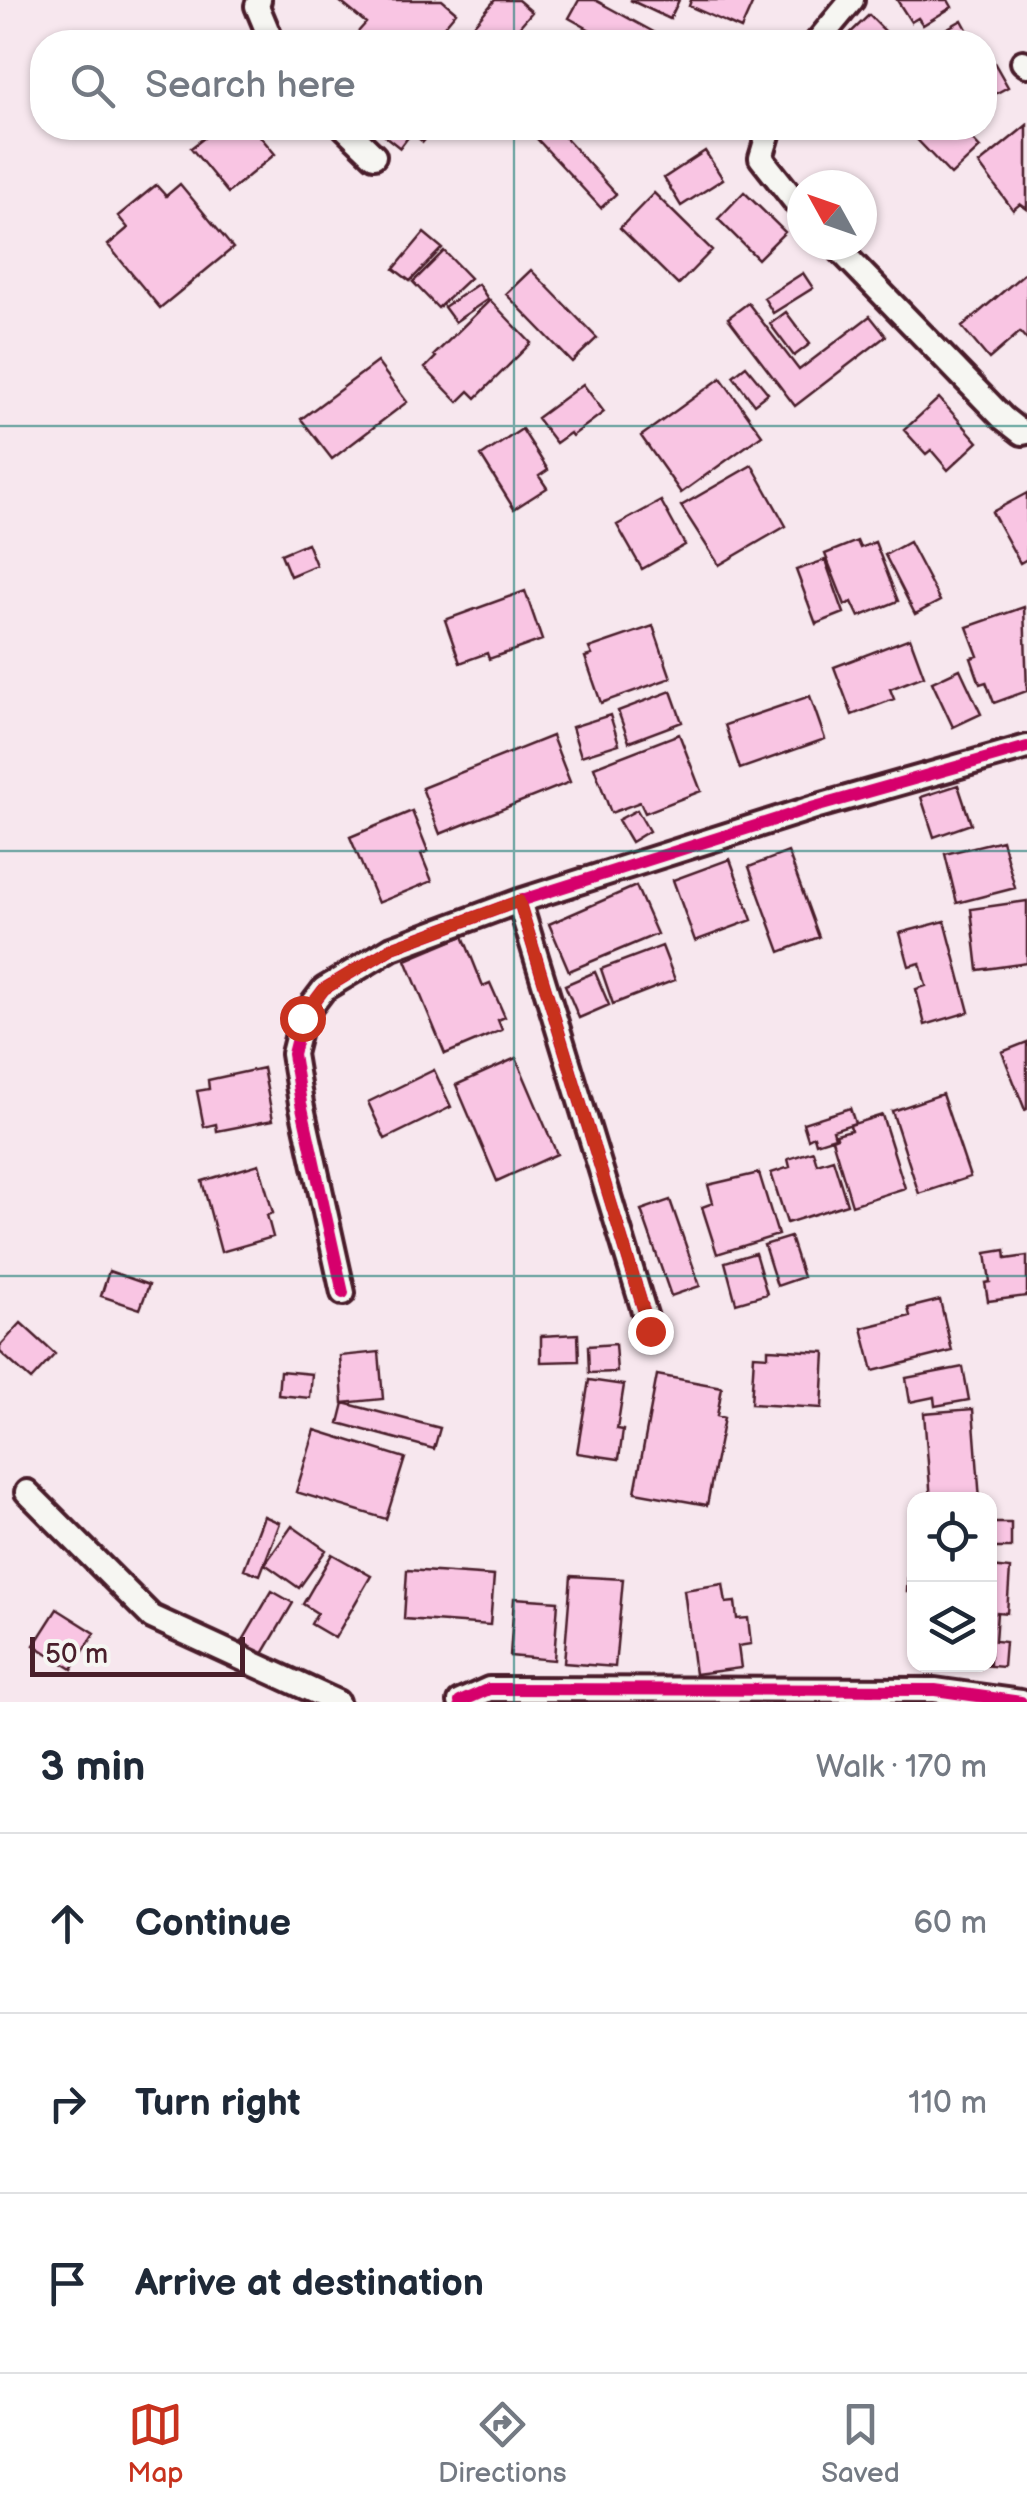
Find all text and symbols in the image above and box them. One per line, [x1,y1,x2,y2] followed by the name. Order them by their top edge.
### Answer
[30,30,997,140] search box
[65,58,120,113] icon: search
[145,63,356,108] text: Search here
[787,170,877,260] north arrow
[280,996,326,1042] route start
[628,1309,674,1355] route end
[907,1492,997,1672] map controls
[907,1492,997,1582] button: locate
[907,1582,997,1672] button: layers
[30,1632,245,1676] scale bar
[45,1638,108,1671] text: 50 m
[40,1742,145,1793] text: 3 min
[816,1748,987,1787] text: Walk · 170 m
[40,1896,95,1951] icon: ahead
[135,1901,291,1946] text: Continue
[914,1904,987,1943] text: 60 m
[40,2076,95,2131] icon: right
[135,2081,300,2126] text: Turn right
[908,2084,987,2123] text: 110 m
[40,2256,95,2311] icon: arrive
[135,2261,484,2306] text: Arrive at destination
[127,2397,184,2490] tab: Map
[438,2397,567,2490] tab: Directions
[821,2397,900,2490] tab: Saved

